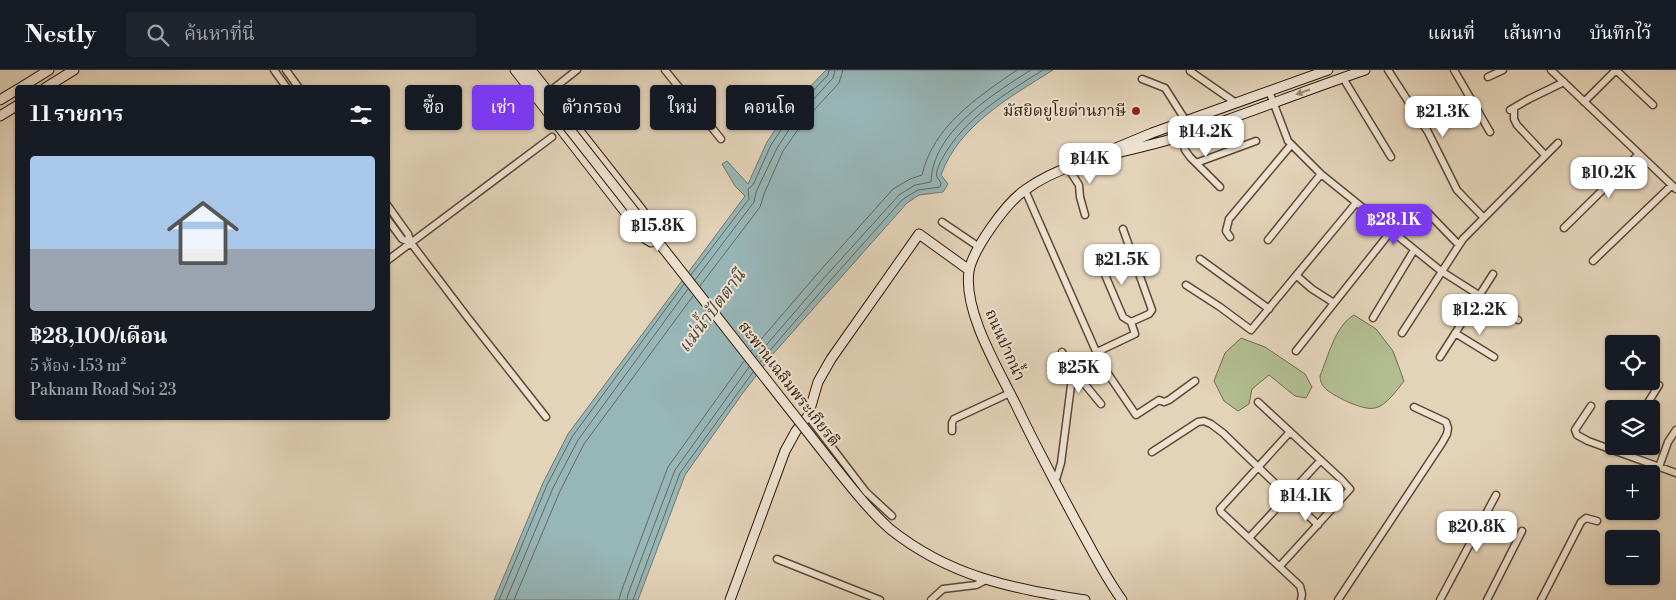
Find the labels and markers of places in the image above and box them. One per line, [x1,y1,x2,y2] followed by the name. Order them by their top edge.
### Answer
[1402,96,1484,138] pin: ฿21.3K
[1003,100,1126,121] place label: มัสยิดยูโยด่านภาษี
[1130,105,1142,117] marker: มัสยิดยูโยด่านภาษี
[1165,116,1247,158] pin: ฿14.2K
[1060,142,1120,185] pin: ฿14K
[1568,156,1650,199] pin: ฿10.2K
[1353,204,1435,246] pin: ฿28.1K
[617,210,699,252] pin: ฿15.8K
[1081,244,1163,286] pin: ฿21.5K
[1439,294,1521,336] pin: ฿12.2K
[1049,352,1109,394] pin: ฿25K
[1265,480,1347,522] pin: ฿14.1K
[1436,510,1518,553] pin: ฿20.8K

